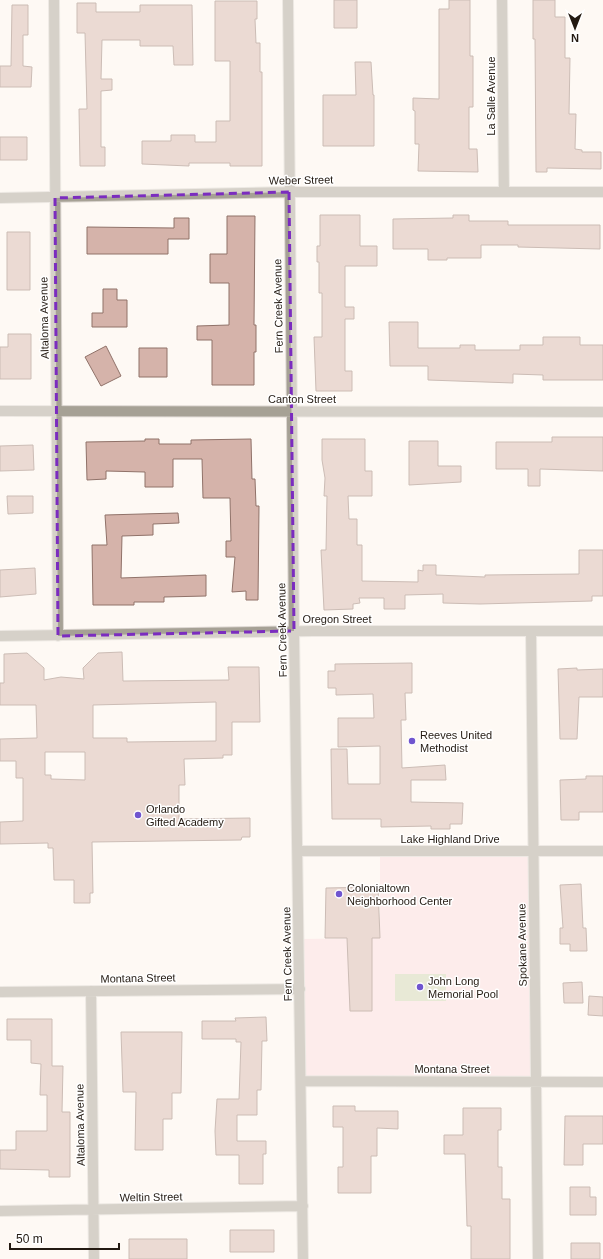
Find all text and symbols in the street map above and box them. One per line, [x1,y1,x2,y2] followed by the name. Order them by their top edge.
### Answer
[555,8,595,48] north arrow
[571,32,579,44] text: N
[485,56,497,136] street label: La Salle Avenue
[269,173,333,187] street label: Weber Street
[271,259,285,353] street label: Fern Creek Avenue
[37,277,51,359] street label: Altaloma Avenue
[268,393,336,405] street label: Canton Street
[275,583,289,677] street label: Fern Creek Avenue
[302,613,372,625] street label: Oregon Street
[420,729,492,754] place label: Reeves United Methodist
[407,736,417,746] marker: Reeves United Methodist
[146,803,224,828] place label: Orlando Gifted Academy
[133,810,143,820] marker: Orlando Gifted Academy
[400,833,500,845] street label: Lake Highland Drive
[347,882,453,907] place label: Colonialtown Neighborhood Center
[334,889,344,899] marker: Colonialtown Neighborhood Center
[515,903,529,987] street label: Spokane Avenue
[280,907,294,1001] street label: Fern Creek Avenue
[100,971,176,985] street label: Montana Street
[428,975,498,1000] place label: John Long Memorial Pool
[415,982,425,992] marker: John Long Memorial Pool
[414,1063,490,1075] street label: Montana Street
[73,1084,87,1166] street label: Altaloma Avenue
[120,1190,182,1204] street label: Weltin Street
[10,1225,119,1251] scale bar
[16,1232,43,1246] text: 50 m

